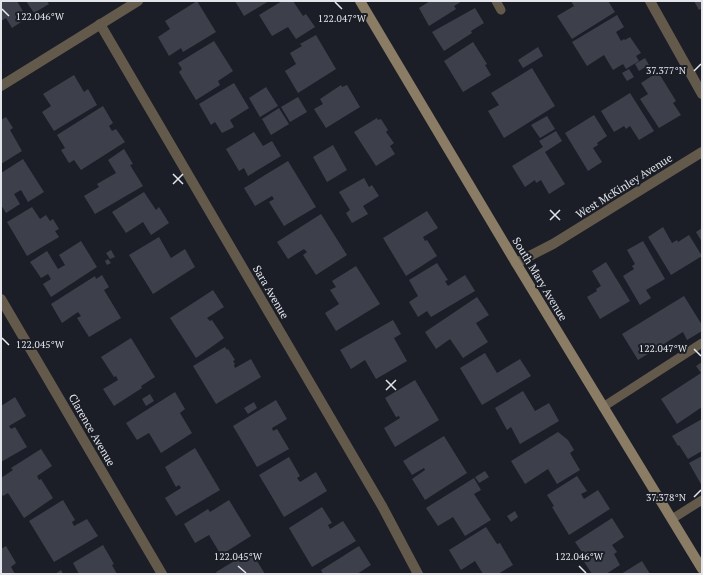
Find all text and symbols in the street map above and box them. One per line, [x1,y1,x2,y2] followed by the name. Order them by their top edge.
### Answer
[16,10,65,23] text: 122.046°W
[318,12,367,25] text: 122.047°W
[646,64,687,77] text: 37.377°N
[573,150,675,221] street label: West McKinley Avenue
[510,235,571,324] street label: South Mary Avenue
[250,263,292,322] street label: Sara Avenue
[16,338,65,351] text: 122.045°W
[639,342,688,355] text: 122.047°W
[66,391,119,469] street label: Clarence Avenue
[646,491,687,504] text: 37.378°N
[214,550,263,563] text: 122.045°W
[555,550,604,563] text: 122.046°W

